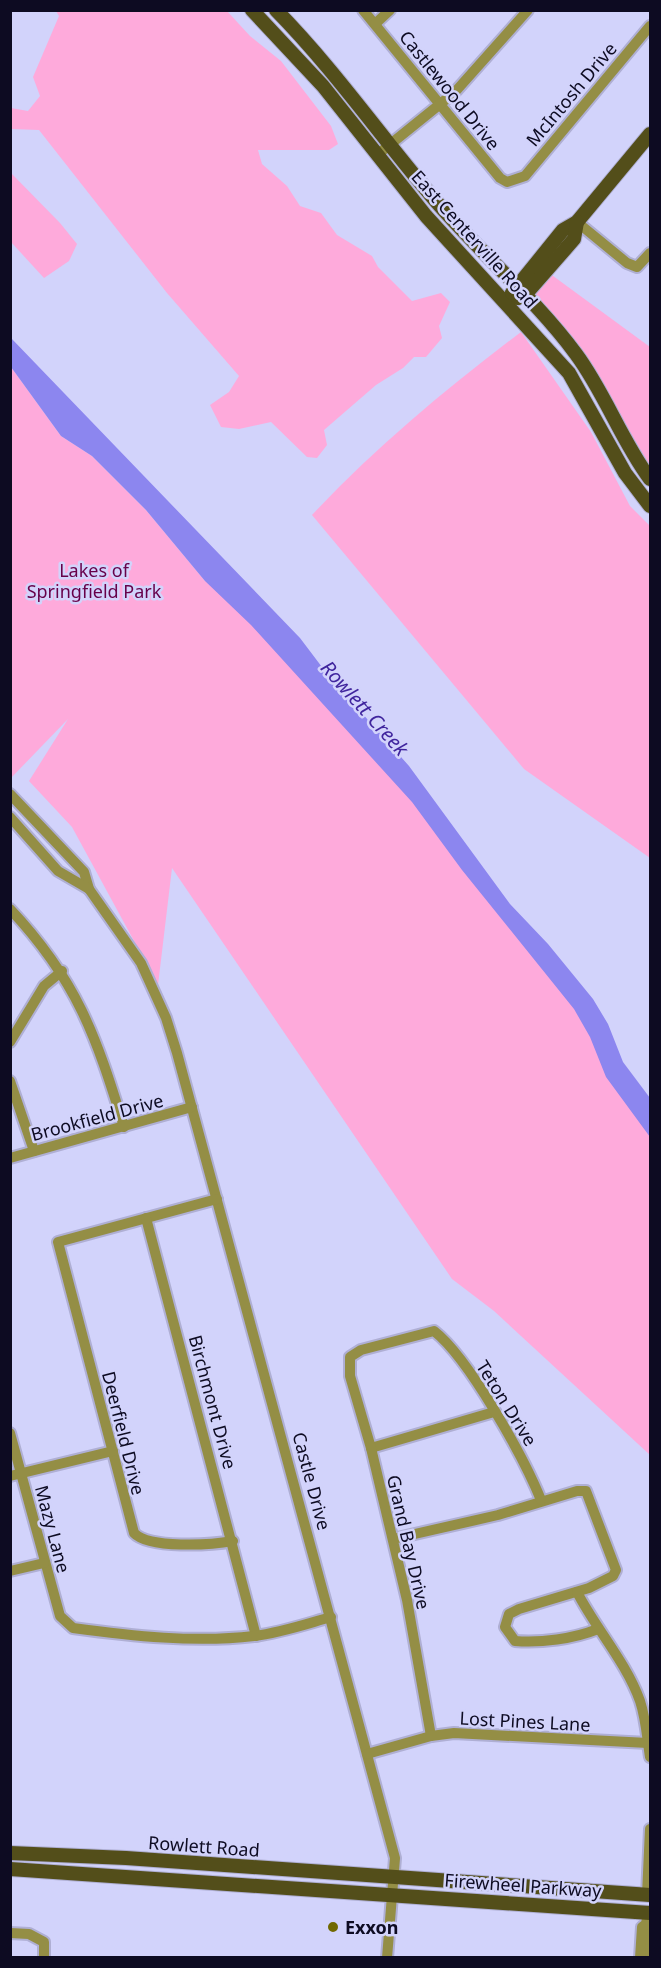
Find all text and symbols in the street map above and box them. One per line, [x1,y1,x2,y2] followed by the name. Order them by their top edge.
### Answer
[394,25,506,155] street label: Castlewood Drive
[520,37,622,151] street label: McIntosh Drive
[407,165,543,313] street label: East Centerville Road
[27,558,162,603] park label: Lakes of Springfield Park
[315,655,416,762] water label: Rowlett Creek
[28,1088,166,1146] street label: Brookfield Drive
[184,1332,242,1472] street label: Birchmont Drive
[471,1356,543,1450] street label: Teton Drive
[97,1369,151,1497] street label: Deerfield Drive
[287,1429,337,1533] street label: Castle Drive
[382,1472,436,1612] street label: Grand Bay Drive
[30,1483,76,1575] street label: Mazy Lane
[459,1706,591,1736] street label: Lost Pines Lane
[147,1830,261,1862] street label: Rowlett Road
[444,1868,603,1903] street label: Firewheel Parkway
[345,1915,398,1939] place label: Exxon
[326,1920,340,1934] marker: Exxon

